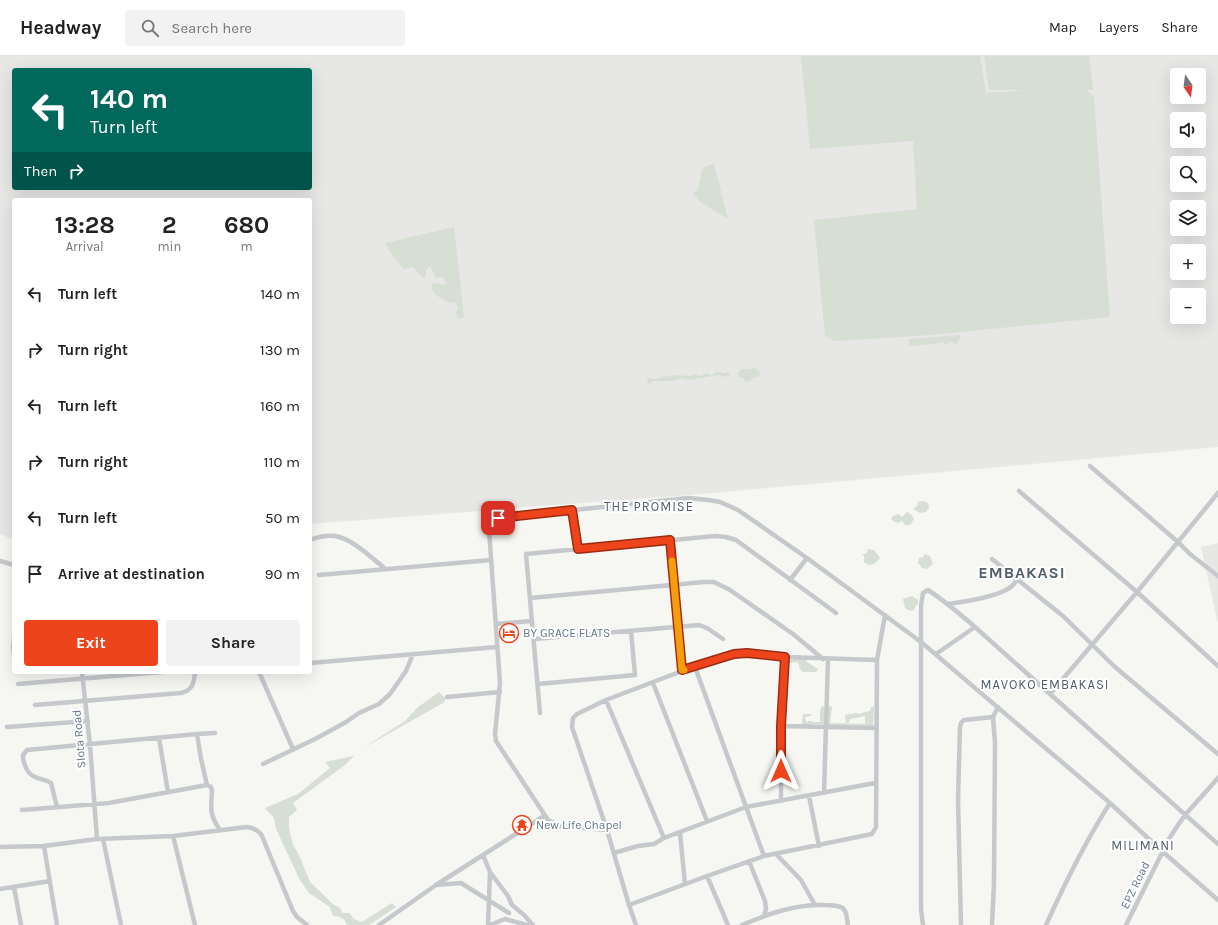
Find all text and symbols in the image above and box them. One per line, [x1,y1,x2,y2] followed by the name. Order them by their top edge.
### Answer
[125,10,405,46] search box
[20,17,101,39] text: Headway
[139,17,161,39] icon: search
[171,19,252,37] text: Search here
[1049,19,1077,36] text: Map
[1099,19,1139,36] text: Layers
[1161,19,1198,36] text: Share
[1170,68,1206,104] north arrow
[1170,68,1206,324] map controls
[90,82,168,115] text: 140 m
[24,84,76,136] icon: left
[1170,112,1206,148] button: sound
[90,116,158,138] text: Turn left
[1170,156,1206,192] button: search
[65,160,87,182] icon: right
[24,162,57,180] text: Then
[1170,200,1206,236] button: layers
[55,211,115,239] text: 13:28
[162,211,177,239] text: 2
[224,211,269,239] text: 680
[66,239,104,254] text: Arrival
[157,239,181,254] text: min
[241,239,253,254] text: m
[1170,244,1206,280] button: +
[24,283,46,305] icon: left
[58,285,117,303] text: Turn left
[260,285,300,303] text: 140 m
[1170,288,1206,324] button: −
[24,339,46,361] icon: right
[58,341,128,359] text: Turn right
[260,341,300,359] text: 130 m
[24,395,46,417] icon: left
[58,397,117,415] text: Turn left
[260,397,300,415] text: 160 m
[24,451,46,473] icon: right
[58,453,128,471] text: Turn right
[264,453,300,471] text: 110 m
[604,499,694,514] district label: THE PROMISE
[481,501,515,535] pin
[24,507,46,529] icon: left
[487,507,509,529] icon: arrive
[58,509,117,527] text: Turn left
[265,509,300,527] text: 50 m
[24,563,46,585] icon: arrive
[978,563,1066,582] district label: EMBAKASI
[58,565,205,583] text: Arrive at destination
[265,565,300,583] text: 90 m
[24,620,158,666] button: Exit
[166,620,300,666] button: Share
[498,622,520,644] hotel icon: BY GRACE FLATS
[523,626,610,640] place label: BY GRACE FLATS
[981,677,1109,692] district label: MAVOKO EMBAKASI
[69,709,89,769] street label: Slota Road
[760,750,802,792] position arrow
[511,814,533,836] temple icon: New Life Chapel
[536,818,622,832] place label: New Life Chapel
[1111,838,1175,853] district label: MILIMANI
[1118,859,1152,911] street label: EPZ Road

